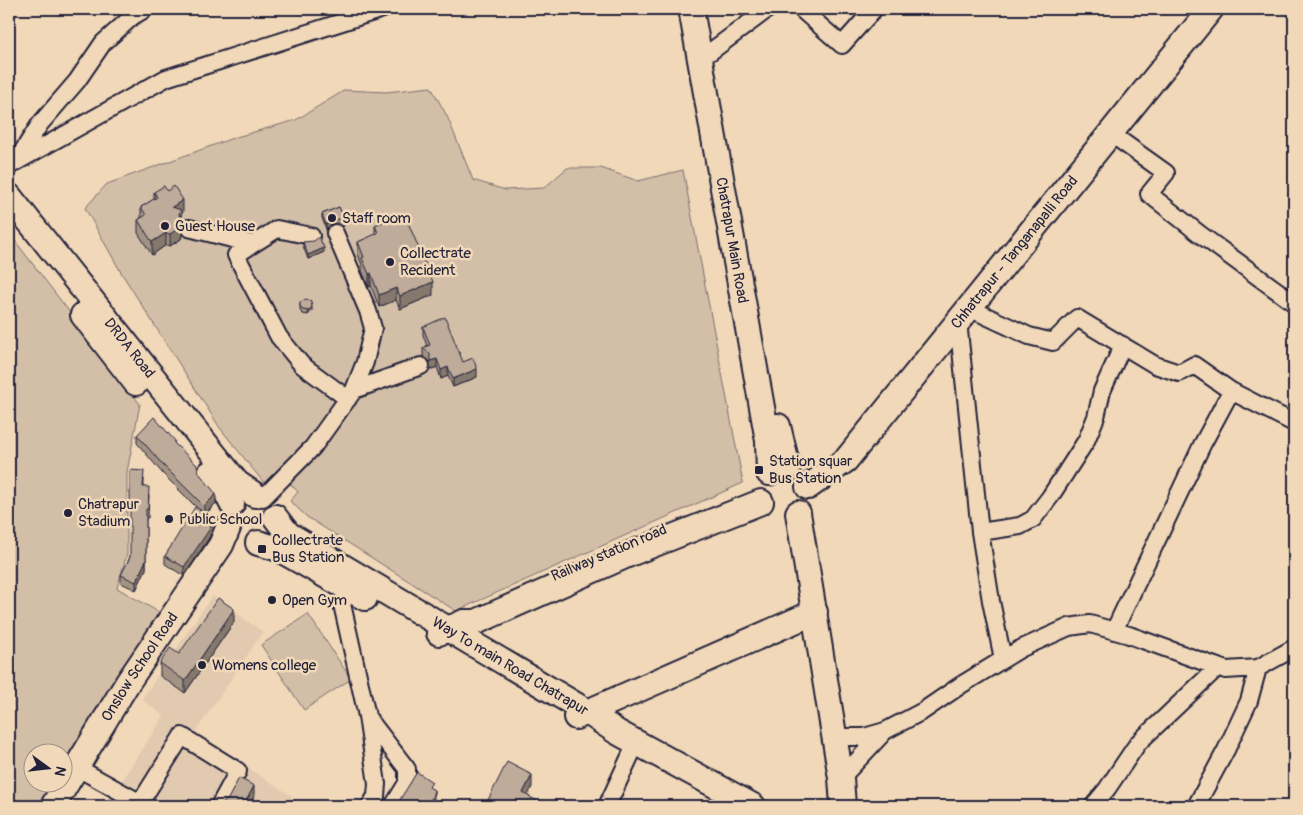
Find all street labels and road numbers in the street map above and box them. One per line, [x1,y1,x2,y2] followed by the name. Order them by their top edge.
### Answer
[947,172,1082,333] street label: Chhatrapur - Tanganapalli Road
[712,176,753,305] street label: Chatrapur Main Road
[100,314,159,382] street label: DRDA Road
[548,520,670,586] street label: Railway station road
[97,608,182,725] street label: Onslow School Road
[429,612,593,720] street label: Way To main Road Chatrapur

